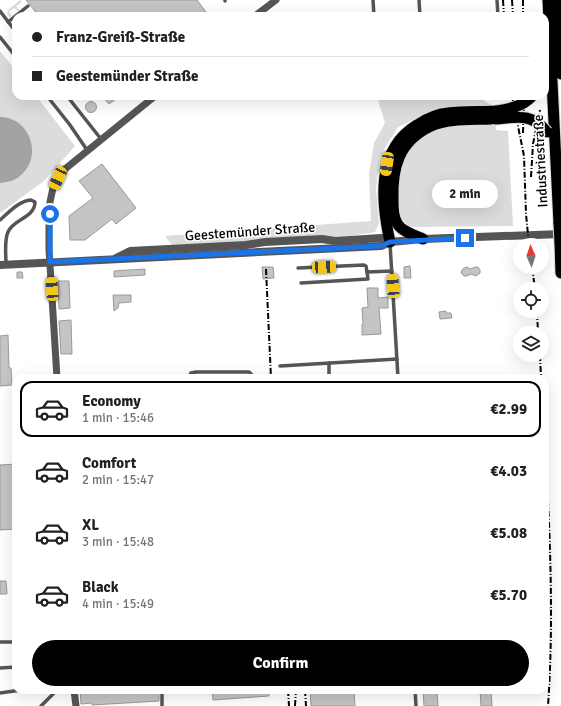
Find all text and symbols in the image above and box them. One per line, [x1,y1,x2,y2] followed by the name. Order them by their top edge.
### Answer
[56,28,185,46] text: Franz-Greiß-Straße
[56,67,198,85] text: Geestemünder Straße
[530,114,551,208] street label: Industriestraße
[379,151,395,177] car
[47,165,69,191] car
[432,180,498,208] callout: 2 min
[449,186,481,202] text: 2 min
[41,205,59,223] route start
[184,218,316,245] street label: Geestemünder Straße
[456,229,474,247] route end
[513,238,549,274] north arrow
[513,238,549,362] map controls
[312,260,336,274] car
[386,274,400,298] car
[45,277,59,301] car
[513,282,549,318] button: locate
[513,326,549,362] button: layers
[34,391,70,427] icon: car
[82,392,141,410] text: Economy
[490,400,527,418] text: €2.99
[82,410,154,426] text: 1 min · 15:46
[34,453,70,489] icon: car
[82,454,136,472] text: Comfort
[490,462,527,480] text: €4.03
[82,472,154,488] text: 2 min · 15:47
[34,515,70,551] icon: car
[82,516,99,534] text: XL
[490,524,527,542] text: €5.08
[82,534,154,550] text: 3 min · 15:48
[34,577,70,613] icon: car
[82,578,119,596] text: Black
[490,586,527,604] text: €5.70
[82,596,154,612] text: 4 min · 15:49
[32,640,529,686] button: Confirm

